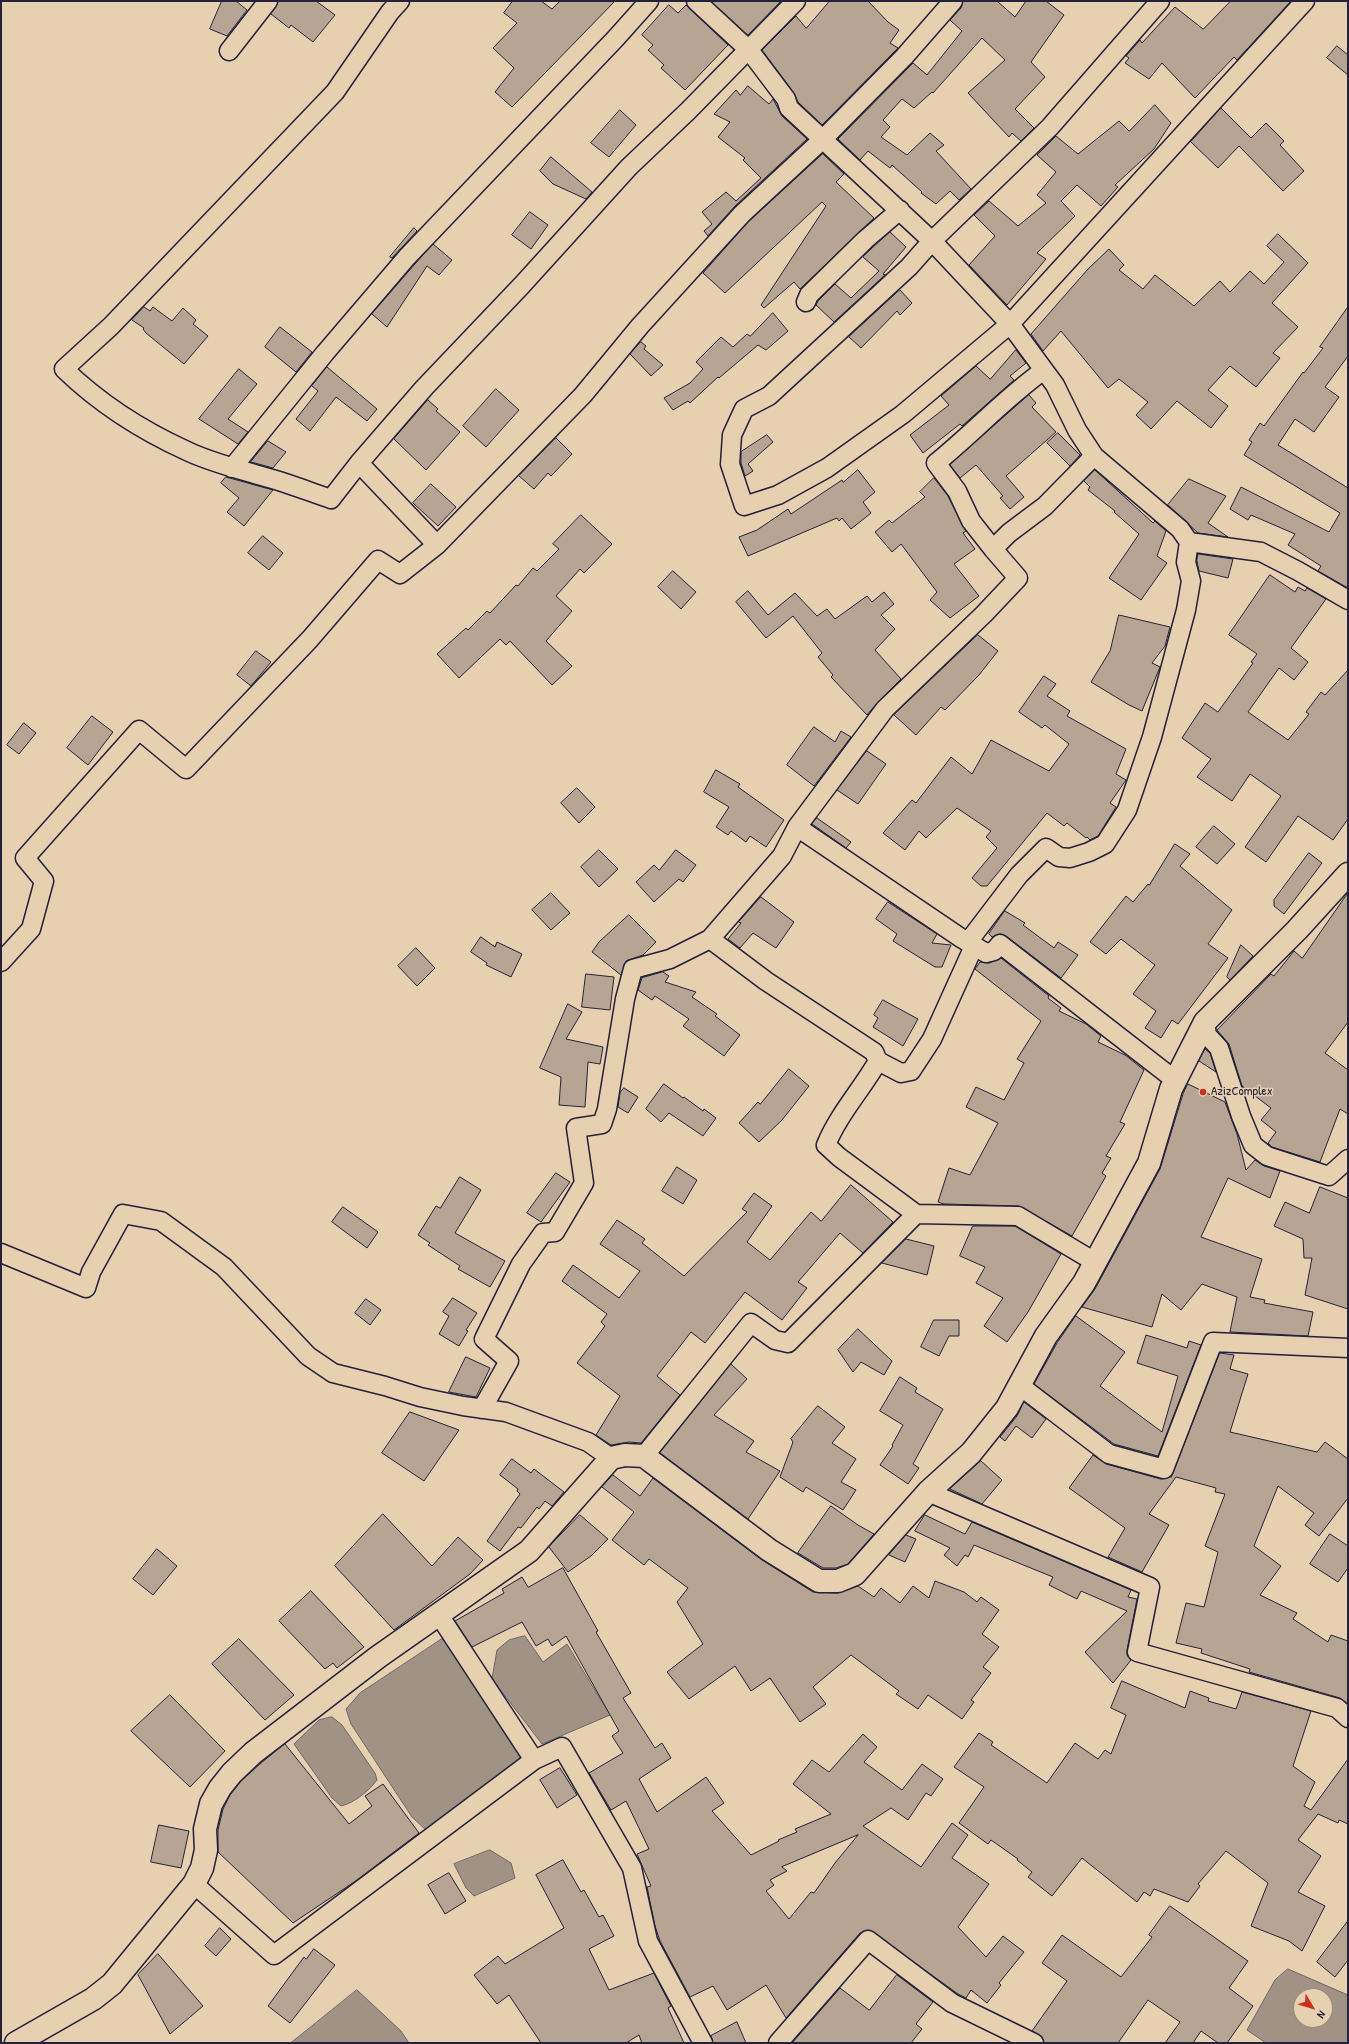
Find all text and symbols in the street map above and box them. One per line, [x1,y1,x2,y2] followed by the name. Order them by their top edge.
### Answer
[1211,1084,1273,1100] place label: AzizComplex
[1198,1087,1208,1097] marker: AzizComplex
[1293,1988,1333,2028] north arrow
[1314,2008,1329,2021] text: N

